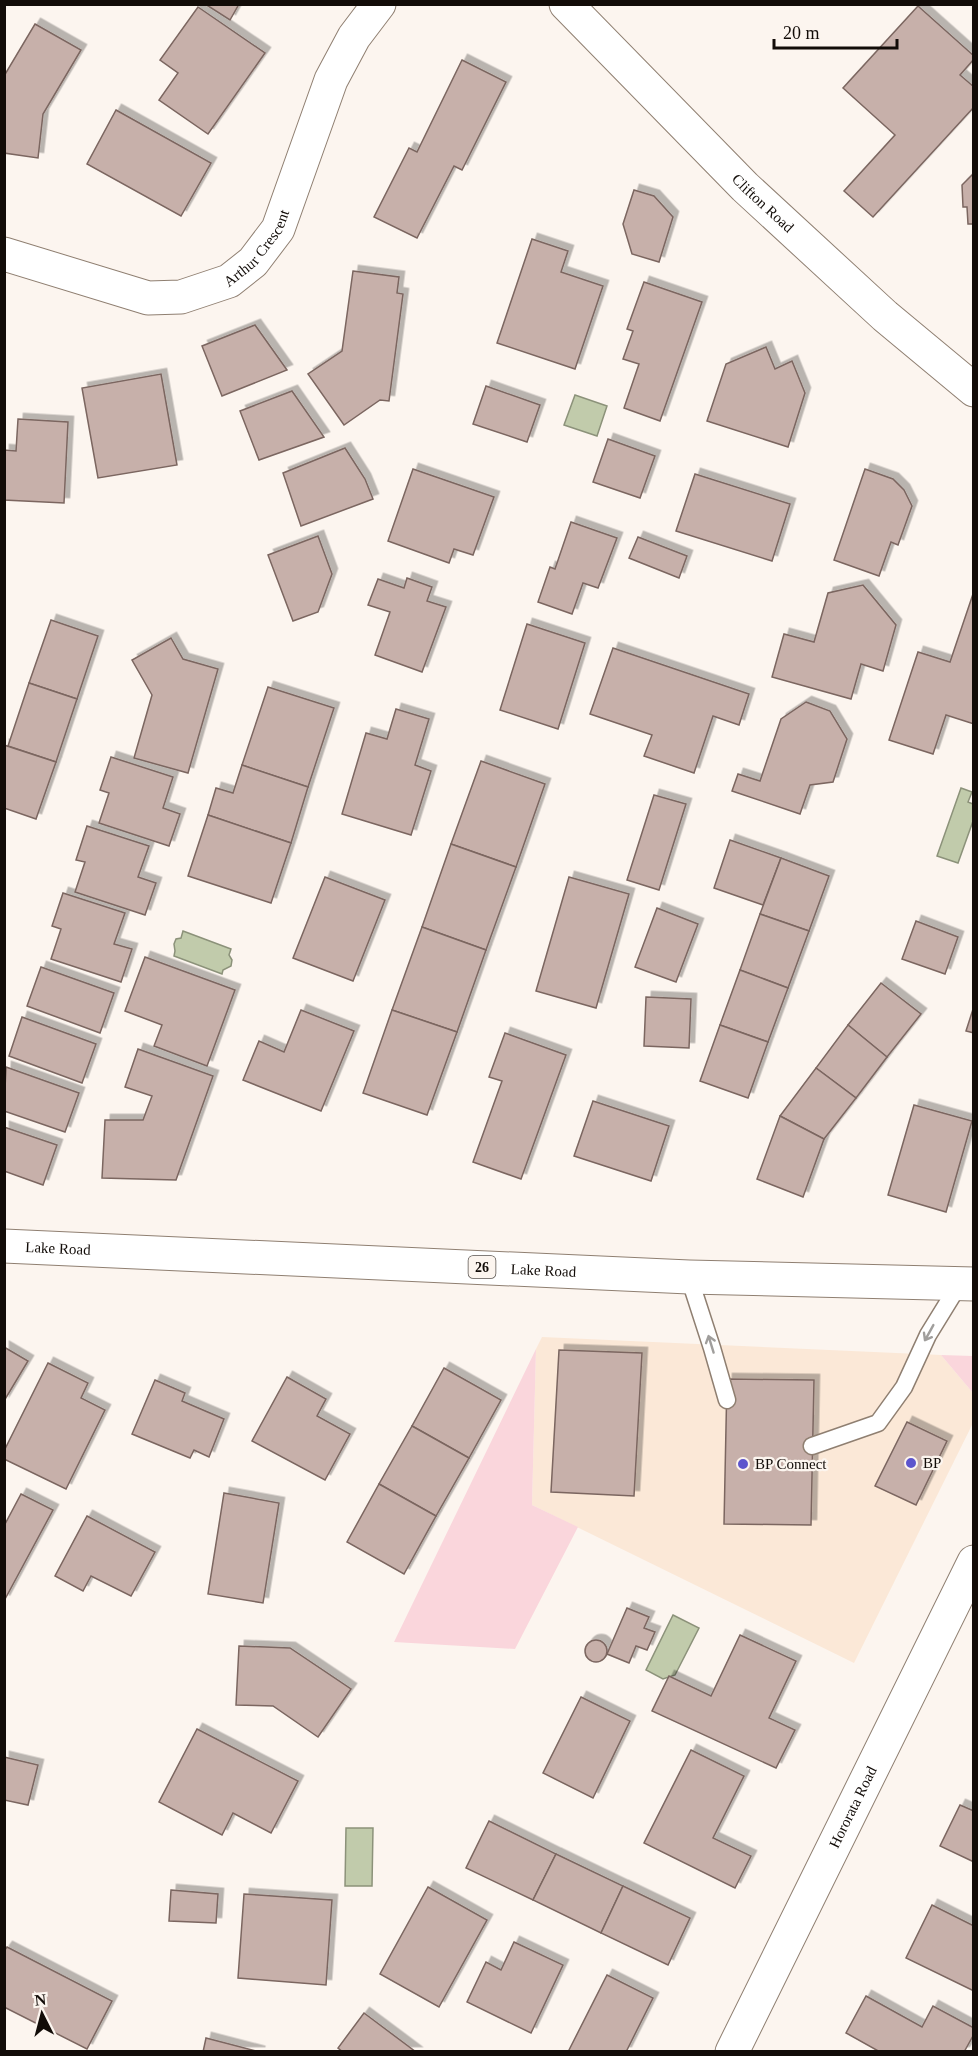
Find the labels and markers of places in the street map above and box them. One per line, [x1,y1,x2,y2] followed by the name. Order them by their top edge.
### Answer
[923,1455,941,1471] place label: BP
[755,1456,827,1472] place label: BP Connect
[904,1456,918,1470] marker: BP
[736,1457,750,1471] marker: BP Connect

